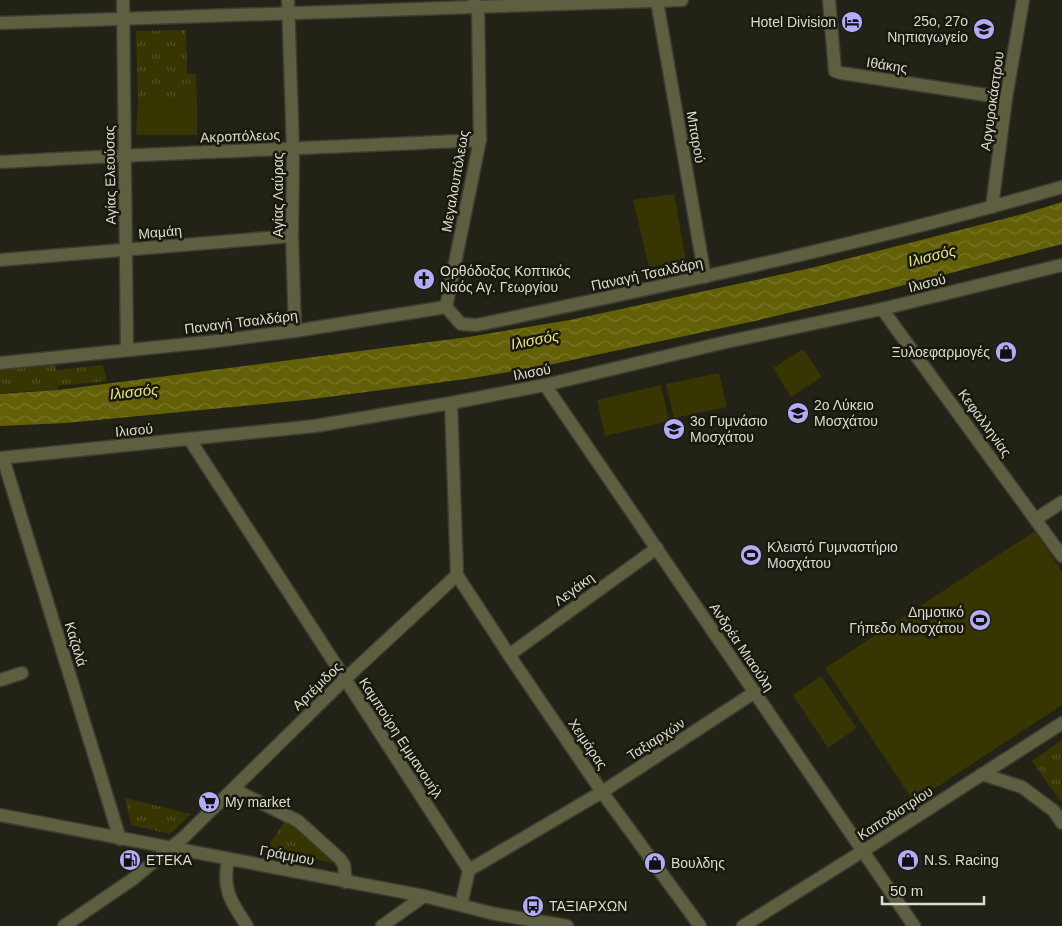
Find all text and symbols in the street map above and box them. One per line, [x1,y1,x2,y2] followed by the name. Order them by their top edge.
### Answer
[840,10,864,34] hotel icon: Hotel Division
[887,13,968,45] place label: 25ο, 27ο Νηπιαγωγείο
[750,14,836,30] place label: Hotel Division
[972,17,996,41] school or university icon: 25ο, 27ο Νηπιαγωγείο
[977,50,1007,152] street label: Αργυροκάστρου
[865,54,909,76] street label: Ιθάκης
[684,110,708,164] street label: Μπαρού
[101,125,119,225] street label: Αγίας Ελεούσας
[200,127,280,145] street label: Ακροπόλεως
[438,128,472,233] street label: Μεγαλουπόλεως
[270,152,286,238] street label: Αγίας Λαύρας
[138,222,182,242] street label: Μαμάη
[906,241,958,270] water label: Ιλισσός
[590,254,704,294] street label: Παναγή Τσαλδάρη
[440,263,571,295] place label: Ορθόδοξος Κοπτικός Ναός Αγ. Γεωργίου
[412,267,436,291] church icon: Ορθόδοξος Κοπτικός Ναός Αγ. Γεωργίου
[907,271,947,295] street label: Ιλισού
[183,307,299,337] street label: Παναγή Τσαλδάρη
[509,326,561,352] water label: Ιλισσός
[994,340,1018,364] shop icon: Ξυλοεφαρμογές
[891,344,990,360] place label: Ξυλοεφαρμογές
[512,361,552,383] street label: Ιλισού
[109,380,160,402] water label: Ιλισσός
[955,386,1015,460] street label: Κεφαλληνίας
[814,397,878,429] place label: 2ο Λύκειο Μοσχάτου
[786,401,810,425] school or university icon: 2ο Λύκειο Μοσχάτου
[690,413,768,445] place label: 3o Γυμνάσιο Μοσχάτου
[662,417,686,441] school or university icon: 3o Γυμνάσιο Μοσχάτου
[114,420,154,440] street label: Ιλισού
[767,539,898,571] place label: Κλειστό Γυμναστήριο Μοσχάτου
[739,543,763,567] sports icon: Κλειστό Γυμναστήριο Μοσχάτου
[551,569,597,609] street label: Λεγάκη
[707,600,777,694] street label: Ανδρέα Μιαούλη
[849,604,964,636] place label: Δημοτικό Γήπεδο Μοσχάτου
[968,608,992,632] sports icon: Δημοτικό Γήπεδο Μοσχάτου
[62,620,90,668] street label: Καζαλά
[289,658,345,713] street label: Αρτέμιδος
[356,675,446,801] street label: Καμπούρη Εμμανουήλ
[624,714,688,764] street label: Ταξιαρχών
[565,716,611,773] street label: Χειμάρας
[855,783,935,843] street label: Καποδιστρίου
[197,790,221,814] supermarket icon: My market
[225,794,290,810] place label: My market
[258,842,316,868] street label: Γράμμου
[118,848,142,872] fuel station icon: ΕΤΕΚΑ
[896,848,920,872] shop icon: N.S. Racing
[643,851,667,875] shop icon: Βουλδης
[146,852,193,868] place label: ΕΤΕΚΑ
[924,852,999,868] place label: N.S. Racing
[671,855,725,871] place label: Βουλδης
[882,874,984,906] scale bar
[890,882,923,899] text: 50 m
[521,894,545,918] bus stop icon: ΤΑΞΙΑΡΧΩΝ
[549,898,627,914] place label: ΤΑΞΙΑΡΧΩΝ

